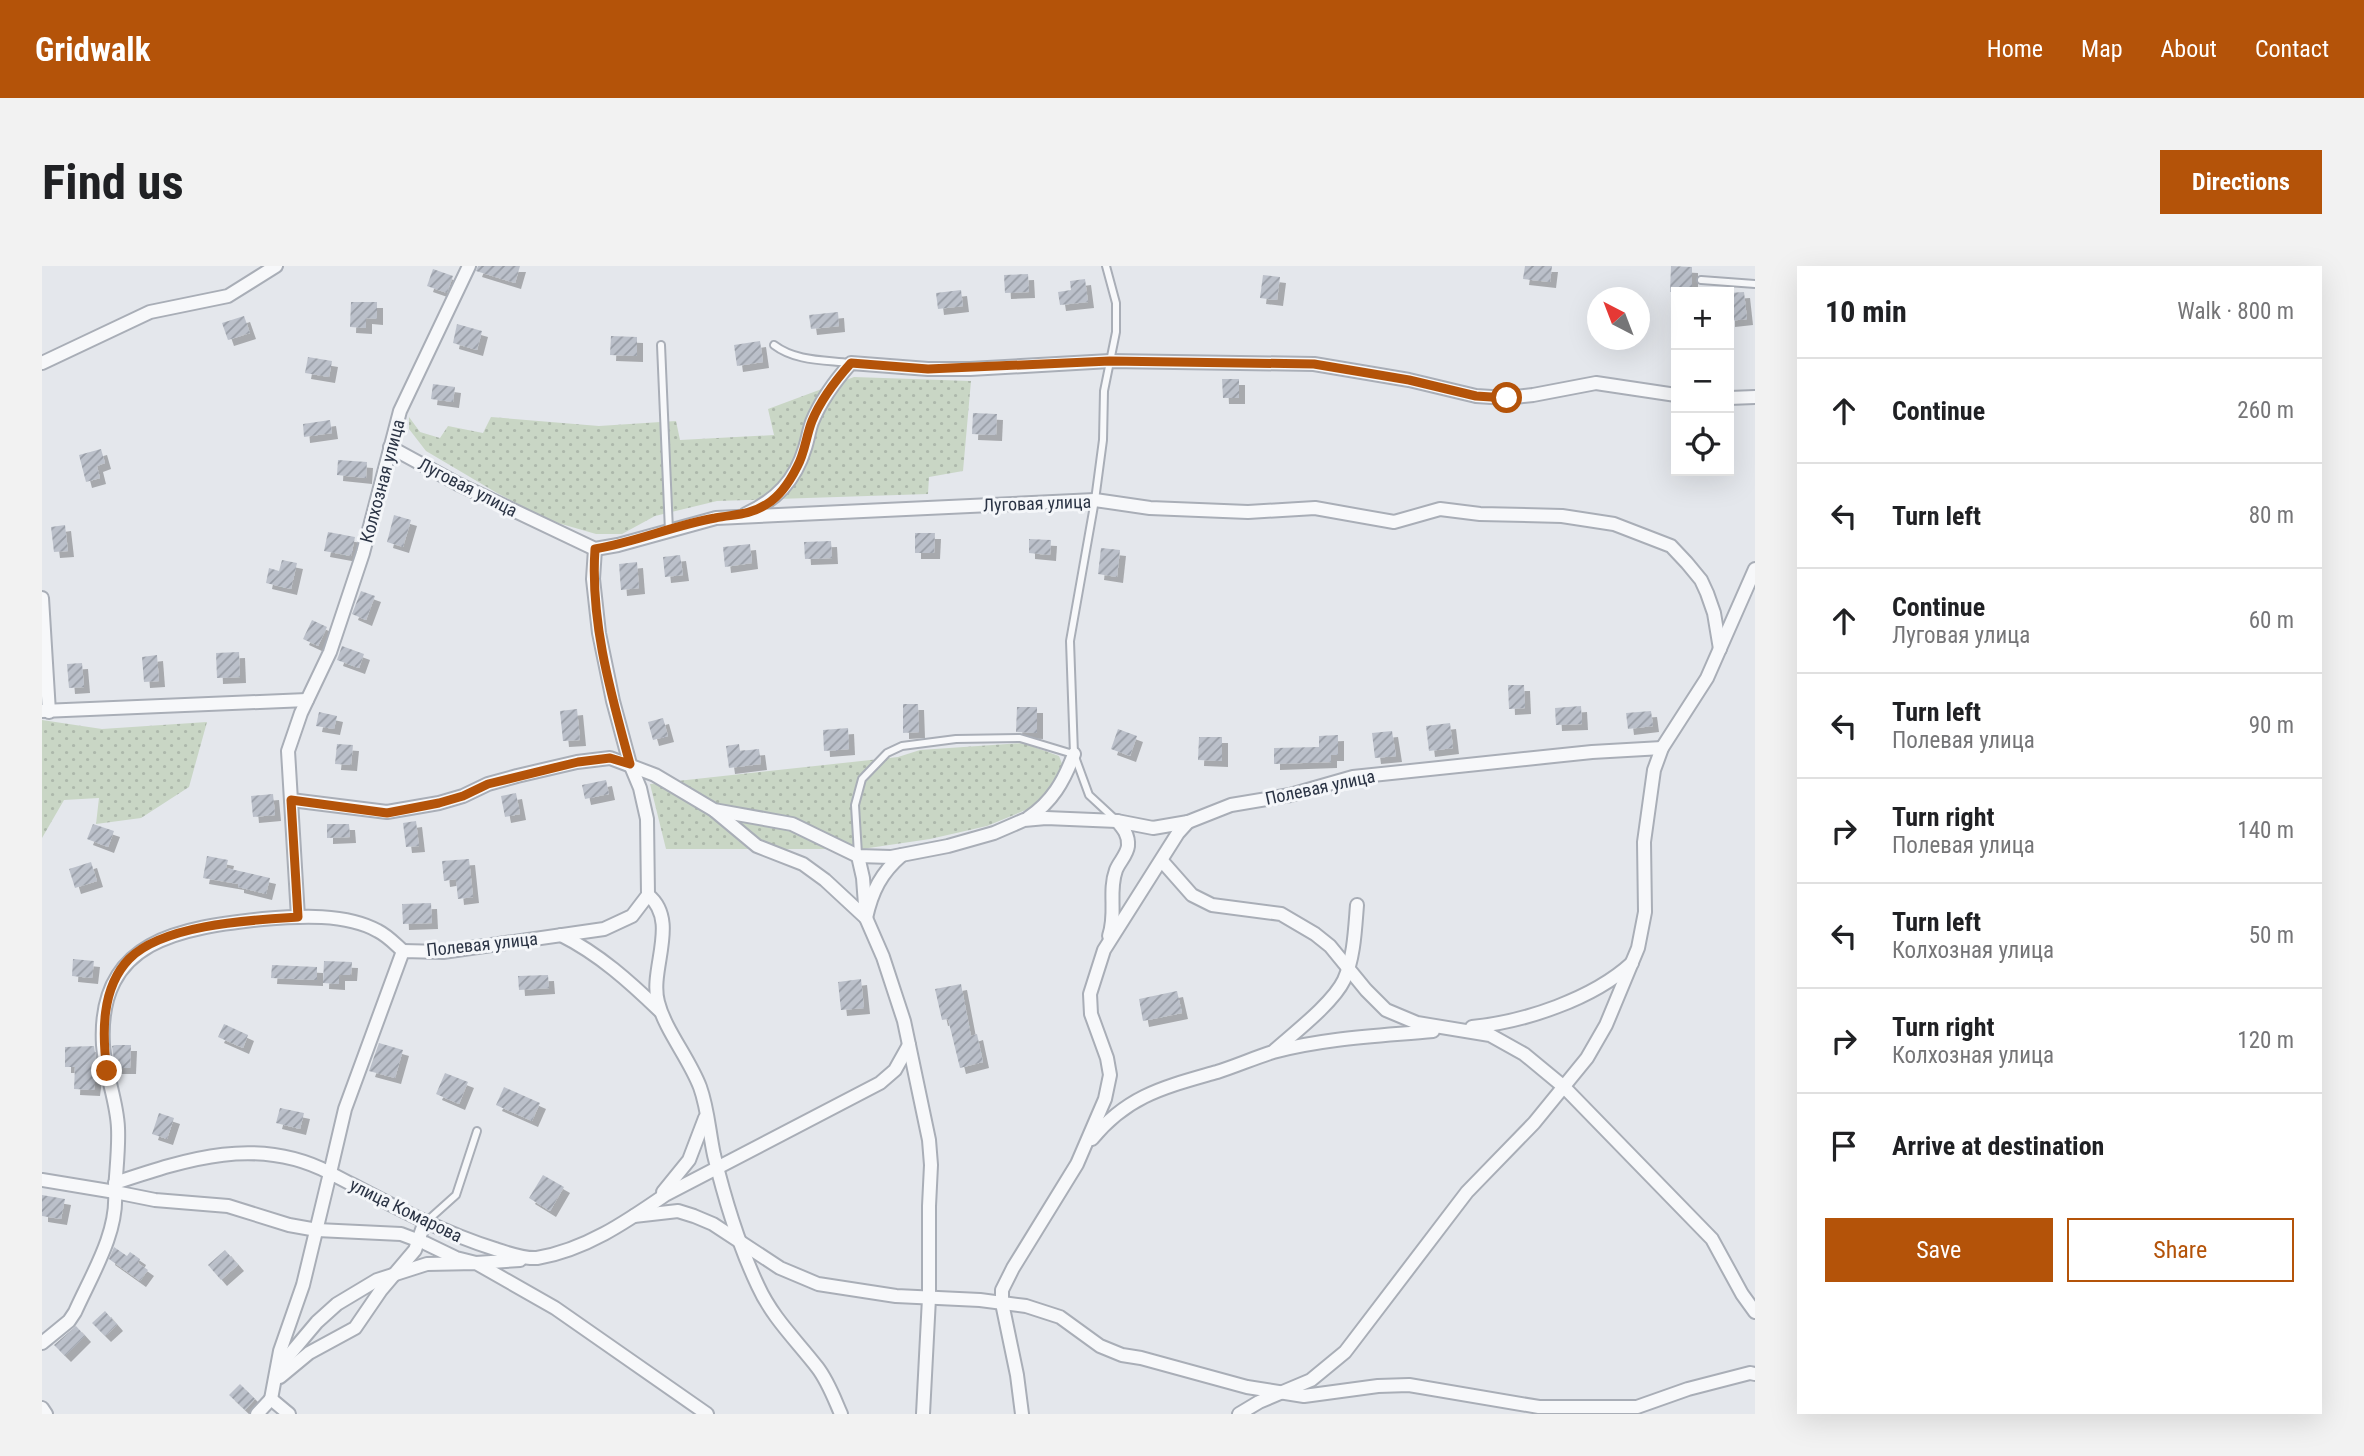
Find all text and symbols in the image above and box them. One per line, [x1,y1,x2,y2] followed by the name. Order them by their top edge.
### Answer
[35,30,150,69] text: Gridwalk
[1987,35,2043,63] text: Home
[2081,35,2123,63] text: Map
[2161,35,2217,63] text: About
[2255,35,2329,63] text: Contact
[2160,150,2322,214] button: Directions
[42,154,184,211] text: Find us
[1587,287,1650,350] north arrow
[1671,287,1734,476] map controls
[1671,287,1734,350] button: +
[1825,294,1907,329] text: 10 min
[2177,298,2294,325] text: Walk · 800 m
[1671,350,1734,413] button: −
[1491,382,1522,413] route start
[1825,392,1863,430] icon: ahead
[1892,396,1985,426] text: Continue
[2237,397,2294,424] text: 260 m
[1671,413,1734,476] button: locate
[355,417,409,545] street label: Колхозная улица
[415,453,521,521] street label: Луговая улица
[983,491,1091,515] street label: Луговая улица
[1825,497,1863,535] icon: left
[1892,501,1981,531] text: Turn left
[2249,502,2294,529] text: 80 m
[1892,592,1985,622] text: Continue
[1825,602,1863,640] icon: ahead
[2249,607,2294,634] text: 60 m
[1892,622,2030,649] text: Луговая улица
[1892,697,1981,727] text: Turn left
[1825,707,1863,745] icon: left
[2249,712,2294,739] text: 90 m
[1892,727,2035,754] text: Полевая улица
[1263,765,1377,809] street label: Полевая улица
[1892,802,1994,832] text: Turn right
[1825,812,1863,850] icon: right
[2237,817,2294,844] text: 140 m
[1892,832,2035,859] text: Полевая улица
[1892,907,1981,937] text: Turn left
[1825,917,1863,955] icon: left
[2249,922,2294,949] text: 50 m
[425,928,539,960] street label: Полевая улица
[1892,937,2054,964] text: Колхозная улица
[1892,1012,1994,1042] text: Turn right
[1825,1022,1863,1060] icon: right
[2237,1027,2294,1054] text: 120 m
[1892,1042,2054,1069] text: Колхозная улица
[91,1055,122,1086] route end
[1825,1127,1863,1165] icon: arrive
[1892,1131,2104,1161] text: Arrive at destination
[346,1174,466,1246] street label: улица Комарова
[1825,1218,2053,1282] button: Save
[2067,1218,2294,1282] button: Share

